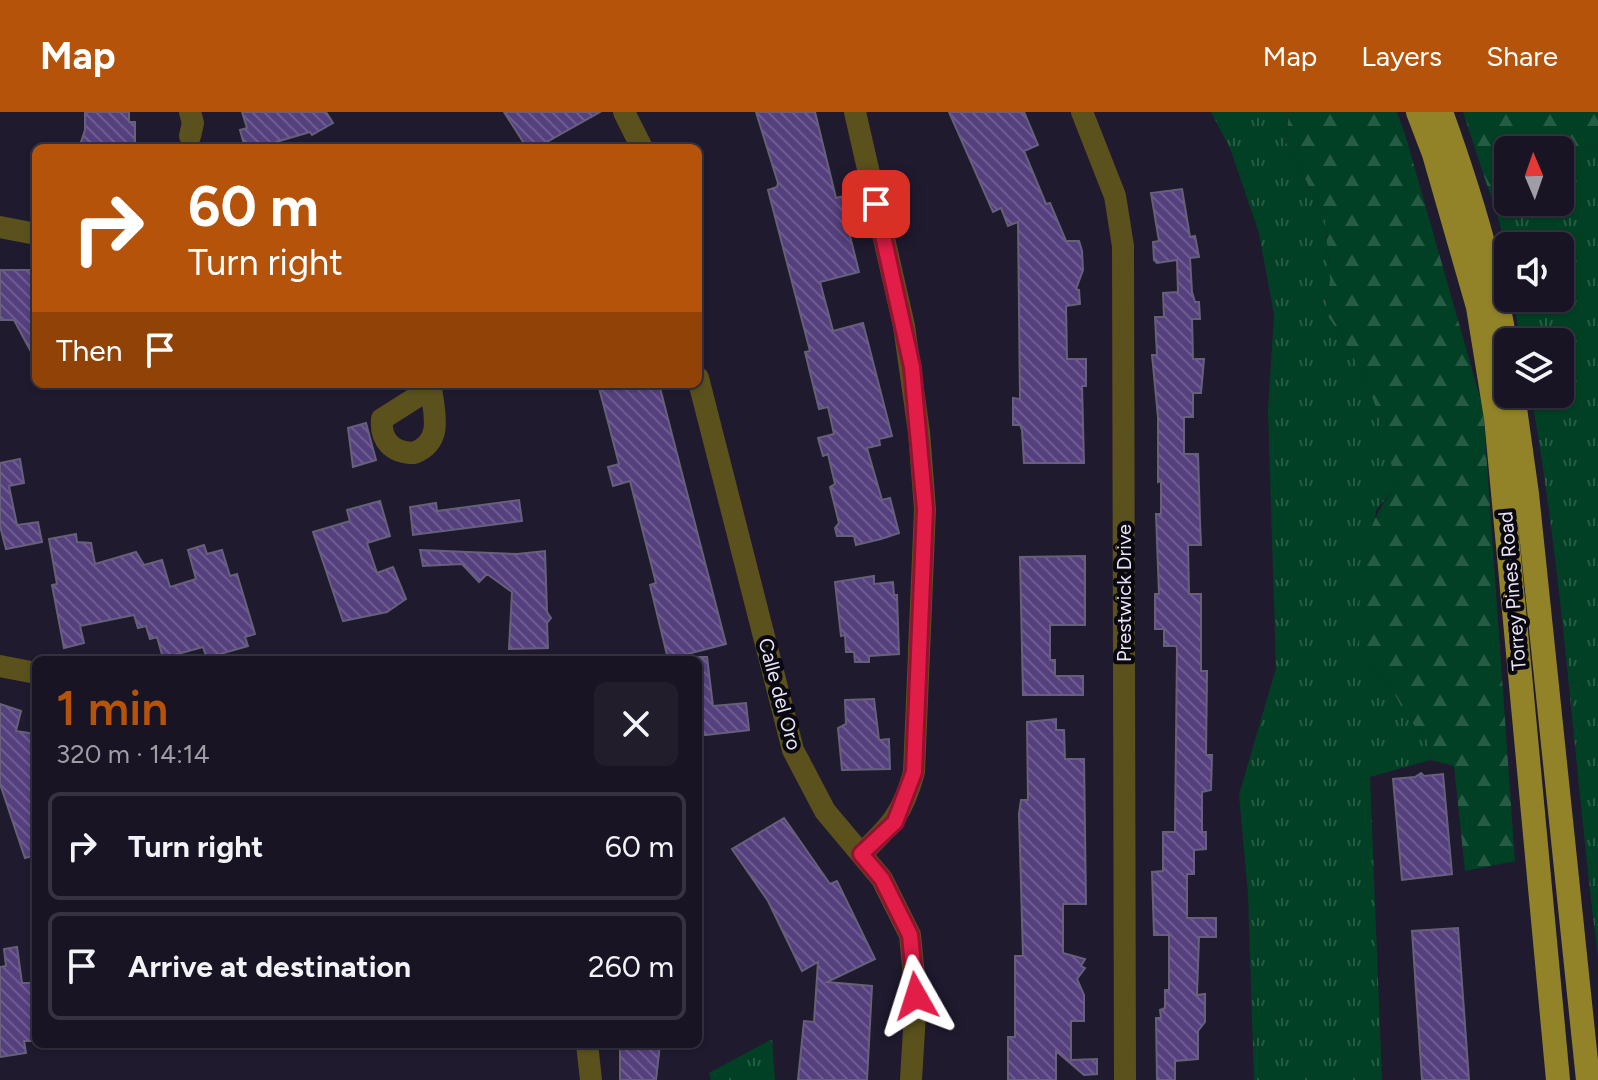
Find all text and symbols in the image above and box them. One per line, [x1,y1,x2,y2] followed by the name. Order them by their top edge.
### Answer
[40,33,116,79] text: Map
[1263,39,1317,73] text: Map
[1361,39,1442,73] text: Layers
[1486,39,1558,73] text: Share
[1494,136,1574,216] north arrow
[1494,136,1574,408] map controls
[842,170,910,238] pin
[188,173,319,240] text: 60 m
[56,176,160,280] icon: right
[854,182,898,226] icon: arrive
[1494,232,1574,312] button: sound
[188,241,343,284] text: Turn right
[138,328,182,372] icon: arrive
[1494,328,1574,408] button: layers
[56,332,122,369] text: Then
[1493,510,1531,672] street label: Torrey Pines Road
[1112,524,1136,662] street label: Prestwick Drive
[754,635,806,753] street label: Calle del Oro
[56,679,168,737] text: 1 min
[594,682,678,766] button: close
[56,738,210,770] text: 320 m · 14:14
[60,824,104,868] icon: right
[128,828,263,865] text: Turn right
[605,828,674,865] text: 60 m
[60,944,104,988] icon: arrive
[128,948,411,985] text: Arrive at destination
[588,948,674,985] text: 260 m
[874,954,958,1038] position arrow

